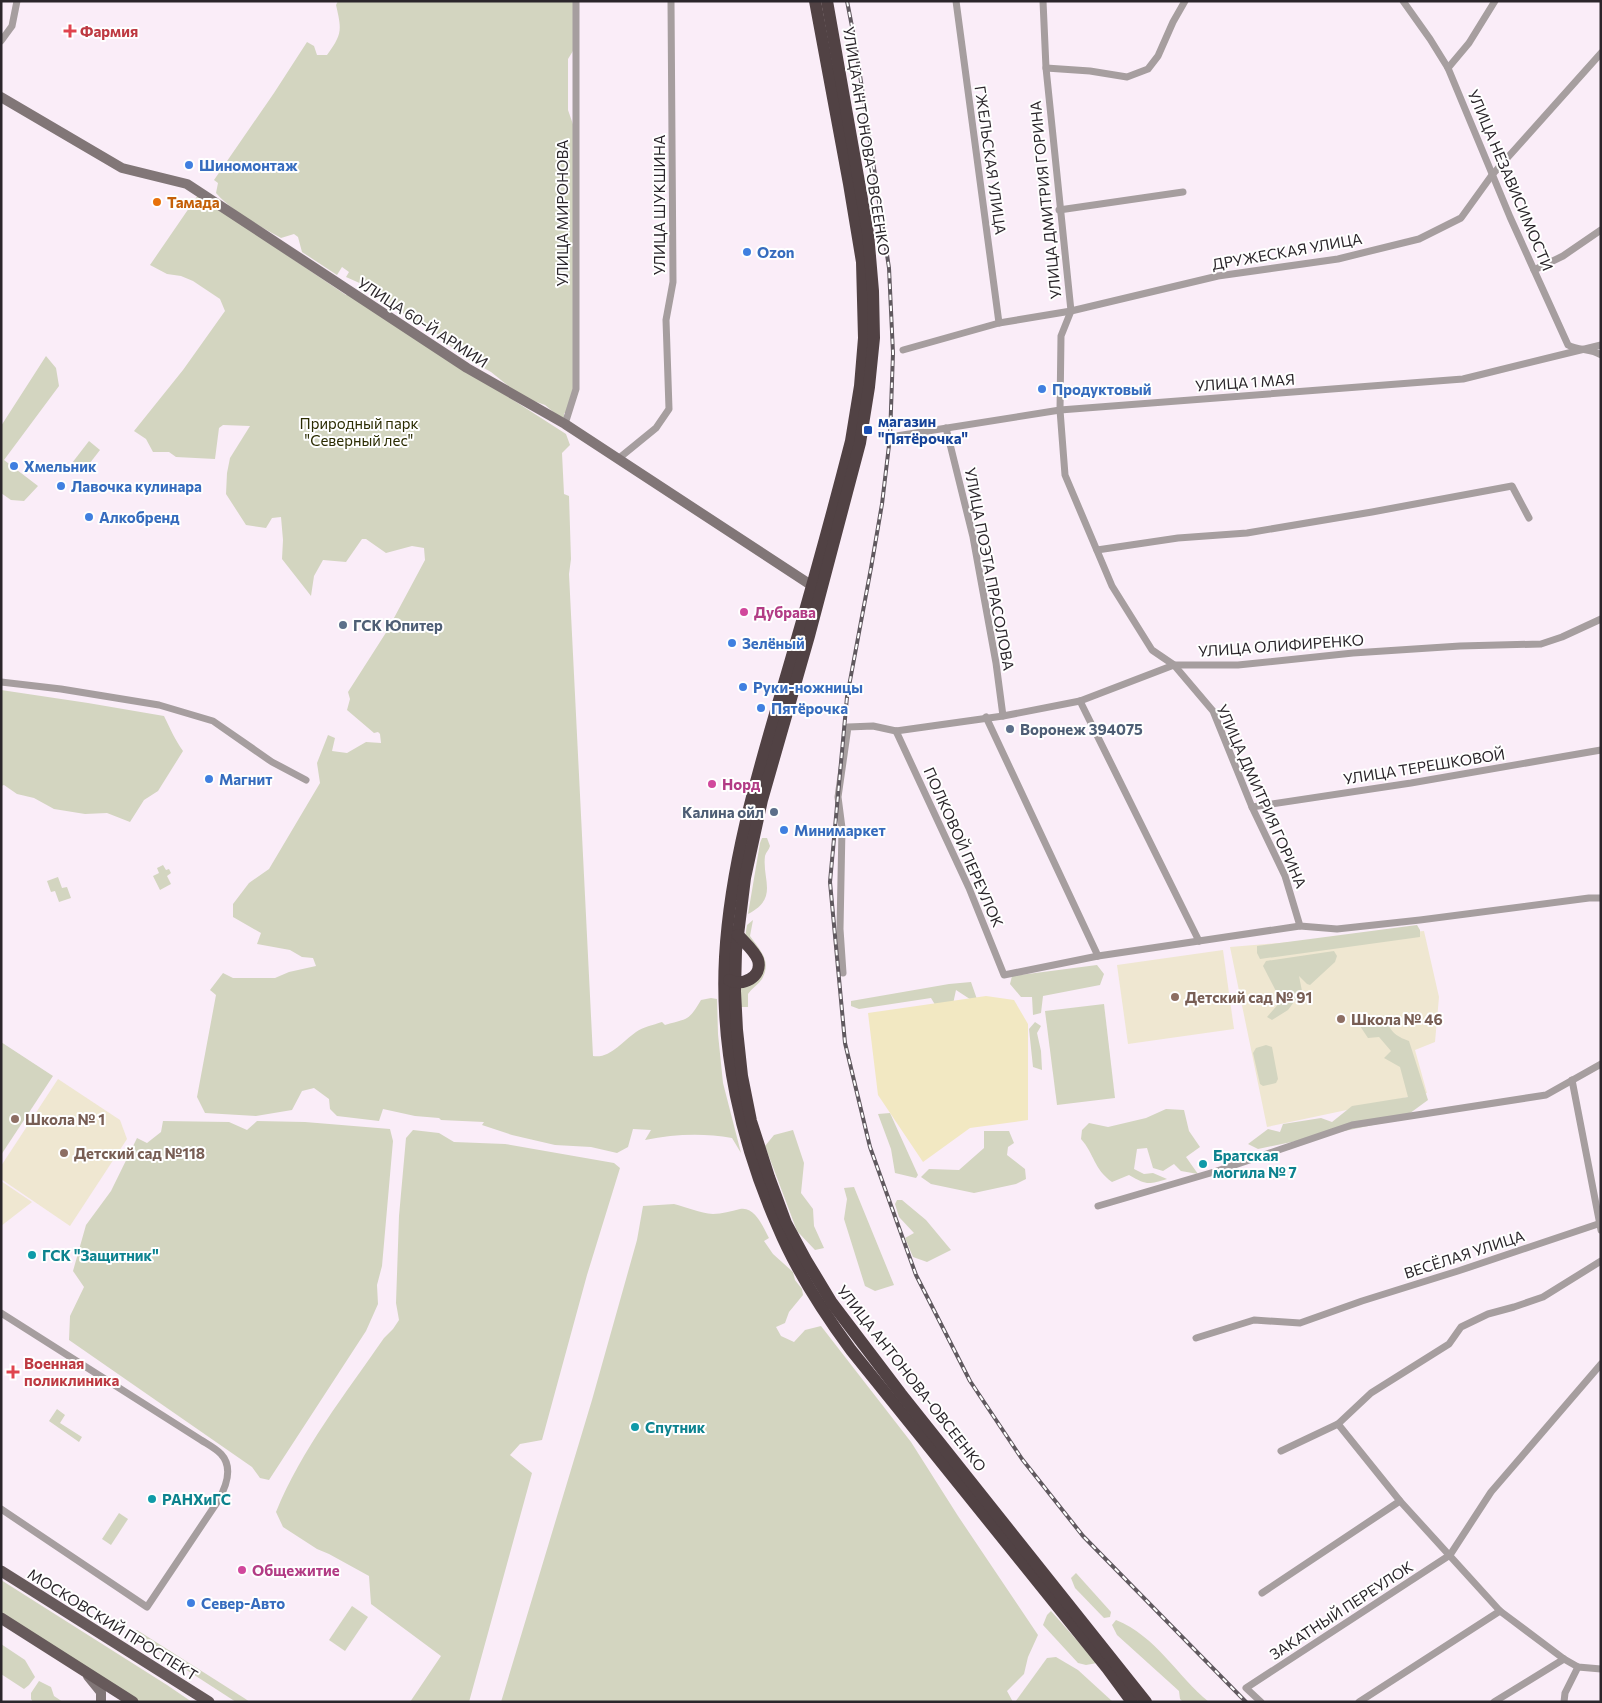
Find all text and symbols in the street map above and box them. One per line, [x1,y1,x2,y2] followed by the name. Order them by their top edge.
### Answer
[80,22,138,40] place label: Фармия
[64,25,76,37] marker: Фармия
[840,25,894,257] street label: УЛИЦА АНТОНОВА-ОВСЕЕНКО
[972,84,1010,236] street label: ГЖЕЛЬСКАЯ УЛИЦА
[1465,87,1557,273] street label: УЛИЦА НЕЗАВИСИМОСТИ
[1026,100,1064,300] street label: УЛИЦА ДМИТРИЯ ГОРИНА
[650,135,668,275] street label: УЛИЦА ШУКШИНА
[553,140,571,286] street label: УЛИЦА МИРОНОВА
[199,156,298,174] place label: Шиномонтаж
[183,159,195,171] marker: Шиномонтаж
[167,193,220,211] place label: Тамада
[151,196,163,208] marker: Тамада
[1210,229,1364,273] street label: ДРУЖЕСКАЯ УЛИЦА
[757,243,795,261] place label: Ozon
[741,246,753,258] marker: Ozon
[354,273,492,371] street label: УЛИЦА 60-Й АРМИИ
[1194,370,1296,394] street label: УЛИЦА 1 МАЯ
[1052,380,1152,398] place label: Продуктовый
[1036,383,1048,395] marker: Продуктовый
[878,412,968,447] place label: магазин "Пятёрочка"
[300,414,418,449] park label: Природный парк "Северный лес"
[862,424,874,436] marker: магазин "Пятёрочка"
[24,457,97,475] place label: Хмельник
[8,460,20,472] marker: Хмельник
[961,466,1019,672] street label: УЛИЦА ПОЭТА ПРАСОЛОВА
[71,477,202,495] place label: Лавочка кулинара
[55,480,67,492] marker: Лавочка кулинара
[99,508,180,526] place label: Алкобренд
[83,511,95,523] marker: Алкобренд
[754,603,816,621] place label: Дубрава
[738,606,750,618] marker: Дубрава
[353,616,443,634] place label: ГСК Юпитер
[337,619,349,631] marker: ГСК Юпитер
[1198,630,1364,660] street label: УЛИЦА ОЛИФИРЕНКО
[742,634,805,652] place label: Зелёный
[726,637,738,649] marker: Зелёный
[753,678,863,696] place label: Руки-ножницы
[737,681,749,693] marker: Руки-ножницы
[771,699,848,717] place label: Пятёрочка
[1213,701,1311,891] street label: УЛИЦА ДМИТРИЯ ГОРИНА
[755,702,767,714] marker: Пятёрочка
[1020,720,1143,738] place label: Воронеж 394075
[1004,723,1016,735] marker: Воронеж 394075
[1342,744,1506,788] street label: УЛИЦА ТЕРЕШКОВОЙ
[921,764,1007,930] street label: ПОЛКОВОЙ ПЕРЕУЛОК
[219,770,272,788] place label: Магнит
[203,773,215,785] marker: Магнит
[722,775,761,793] place label: Норд
[706,778,718,790] marker: Норд
[682,803,764,821] place label: Калина ойл
[768,806,780,818] marker: Калина ойл
[794,821,886,839] place label: Минимаркет
[778,824,790,836] marker: Минимаркет
[1185,988,1312,1006] place label: Детский сад № 91
[1169,991,1181,1003] marker: Детский сад № 91
[1351,1010,1443,1028] place label: Школа № 46
[1335,1013,1347,1025] marker: Школа № 46
[25,1110,105,1128] place label: Школа № 1
[9,1113,21,1125] marker: Школа № 1
[74,1144,205,1162] place label: Детский сад №118
[1213,1146,1297,1181] place label: Братская могила № 7
[58,1147,70,1159] marker: Детский сад №118
[1197,1158,1209,1170] marker: Братская могила № 7
[1402,1226,1526,1282] street label: ВЕСЁЛАЯ УЛИЦА
[42,1246,159,1264] place label: ГСК "Защитник"
[26,1249,38,1261] marker: ГСК "Защитник"
[834,1281,990,1475] street label: УЛИЦА АНТОНОВА-ОВСЕЕНКО
[24,1354,119,1389] place label: Военная поликлиника
[6,1365,20,1379] marker: Военная поликлиника
[645,1418,706,1436] place label: Спутник
[629,1421,641,1433] marker: Спутник
[162,1490,231,1508] place label: РАНХиГС
[146,1493,158,1505] marker: РАНХиГС
[1266,1557,1416,1663] street label: ЗАКАТНЫЙ ПЕРЕУЛОК
[252,1561,340,1579] place label: Общежитие
[25,1564,202,1684] street label: МОСКОВСКИЙ ПРОСПЕКТ
[236,1564,248,1576] marker: Общежитие
[201,1594,285,1612] place label: Север-Авто
[185,1597,197,1609] marker: Север-Авто

